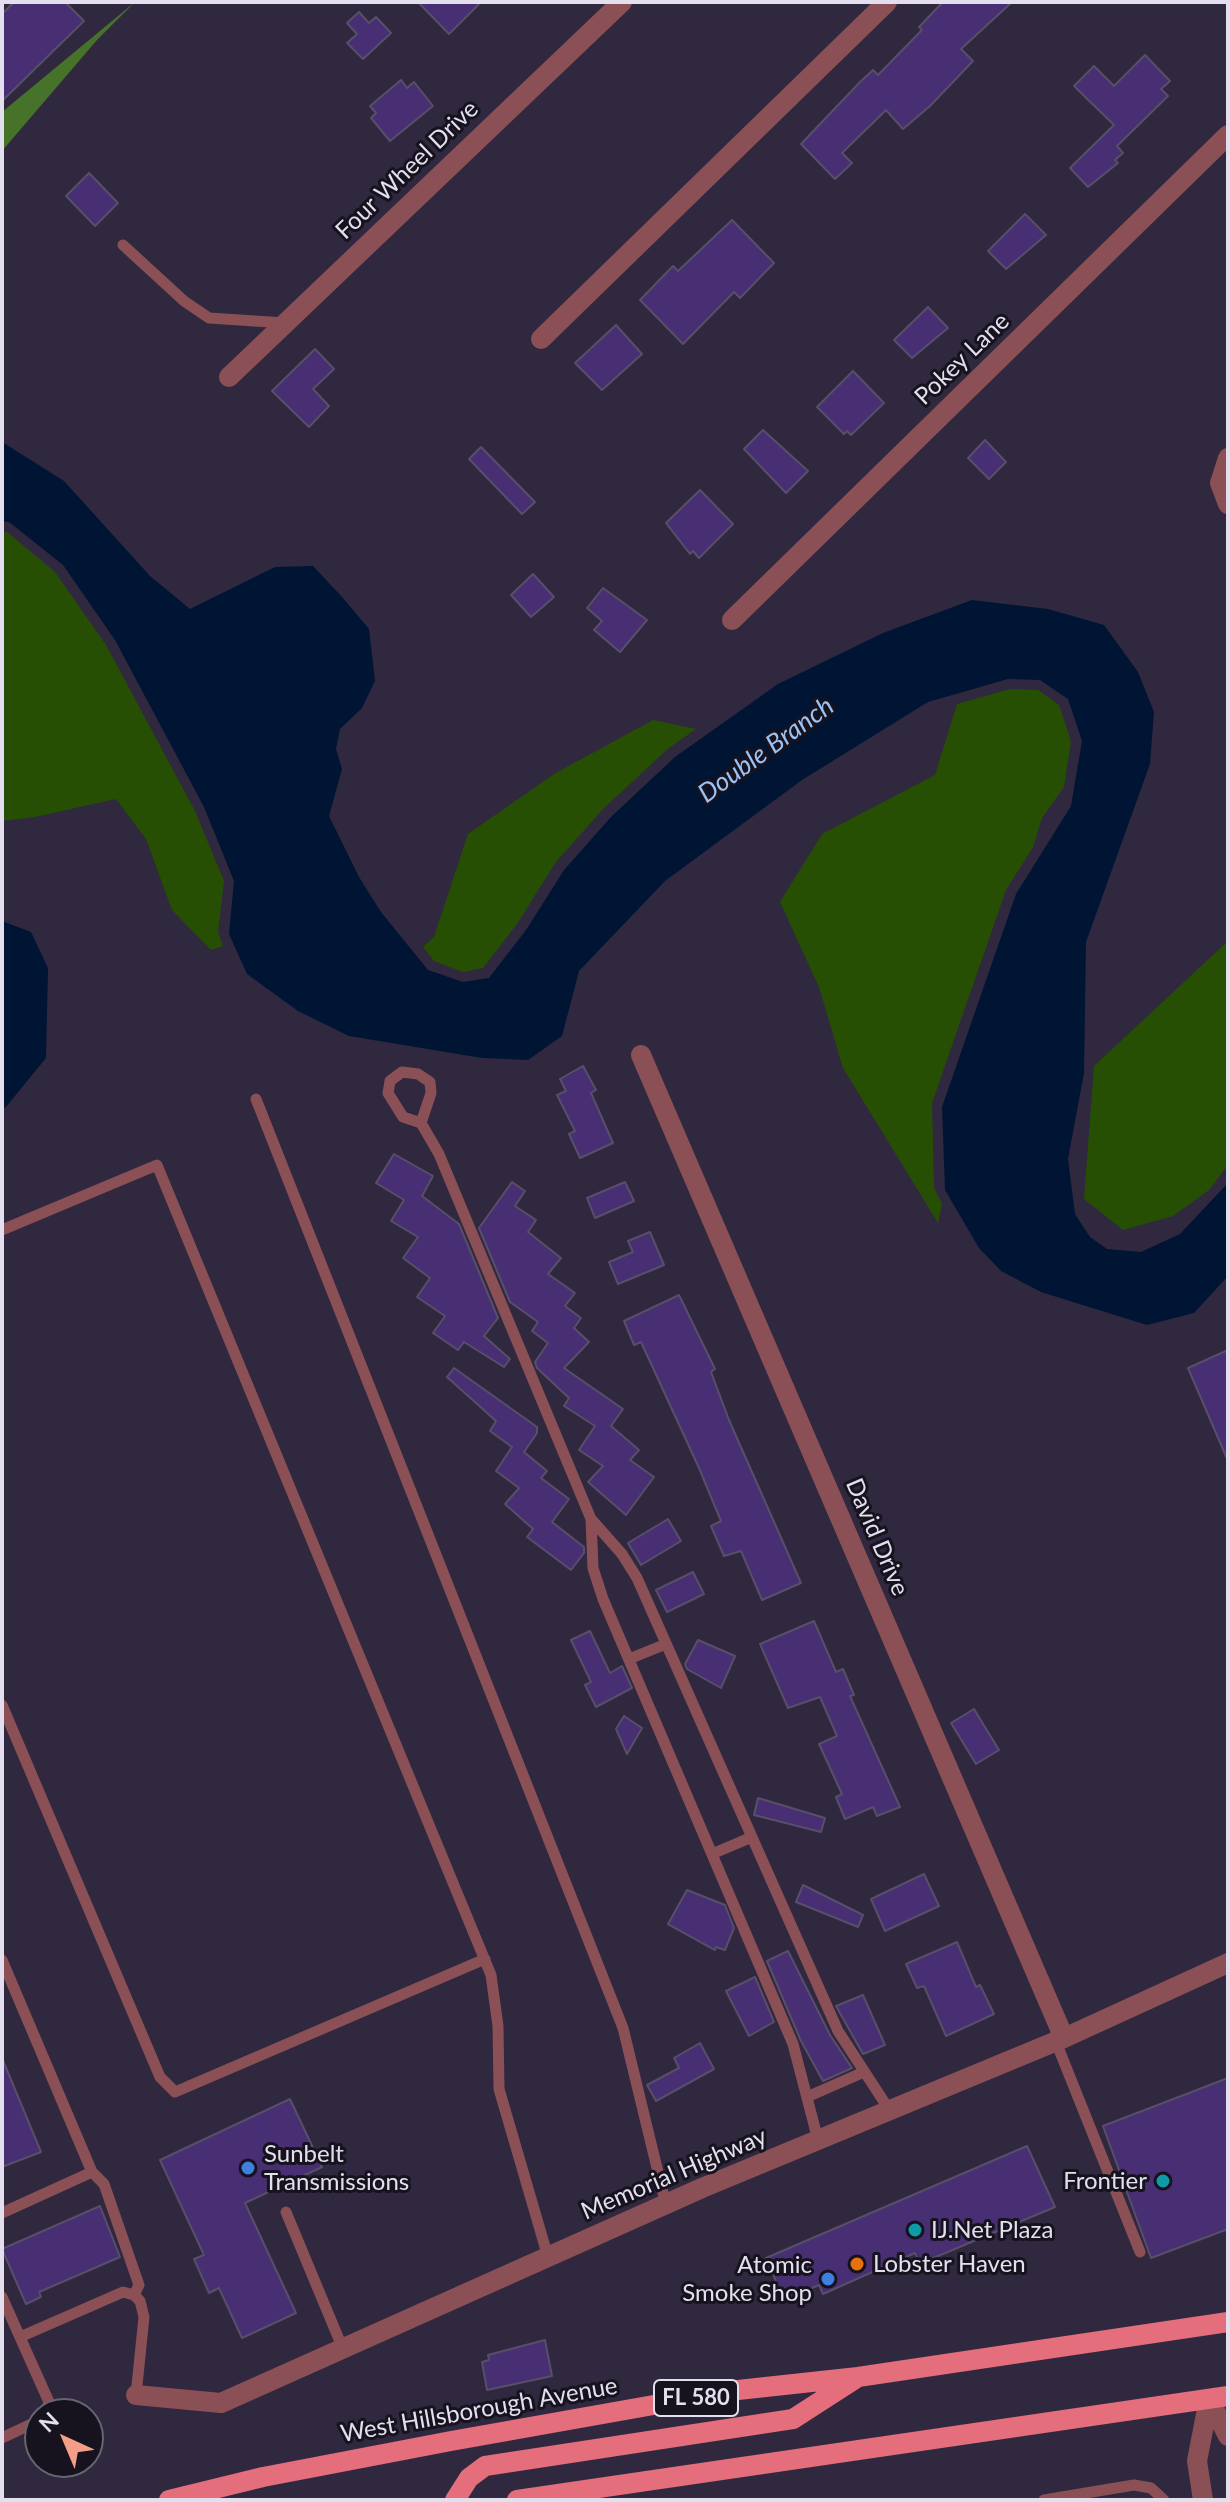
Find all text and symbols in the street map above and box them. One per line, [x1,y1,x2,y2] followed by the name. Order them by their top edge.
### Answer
[330,95,484,245] street label: Four Wheel Drive
[909,307,1015,411] street label: Pokey Lane
[692,690,840,810] water label: Double Branch
[839,1474,915,1600] street label: David Drive
[577,2122,771,2226] street label: Memorial Highway
[264,2140,409,2196] place label: Sunbelt Transmissions
[239,2159,257,2177] marker: Sunbelt Transmissions
[1063,2167,1147,2195] place label: Frontier
[1154,2172,1172,2190] marker: Frontier
[931,2216,1053,2244] place label: IJ.Net Plaza
[906,2221,924,2239] marker: IJ.Net Plaza
[873,2250,1026,2278] place label: Lobster Haven
[682,2251,812,2307] place label: Atomic Smoke Shop
[848,2255,866,2273] marker: Lobster Haven
[819,2270,837,2288] marker: Atomic Smoke Shop
[338,2371,620,2449] street label: West Hillsborough Avenue
[654,2380,738,2416] road number: FL 580
[24,2398,104,2478] north arrow
[33,2406,64,2437] text: N

